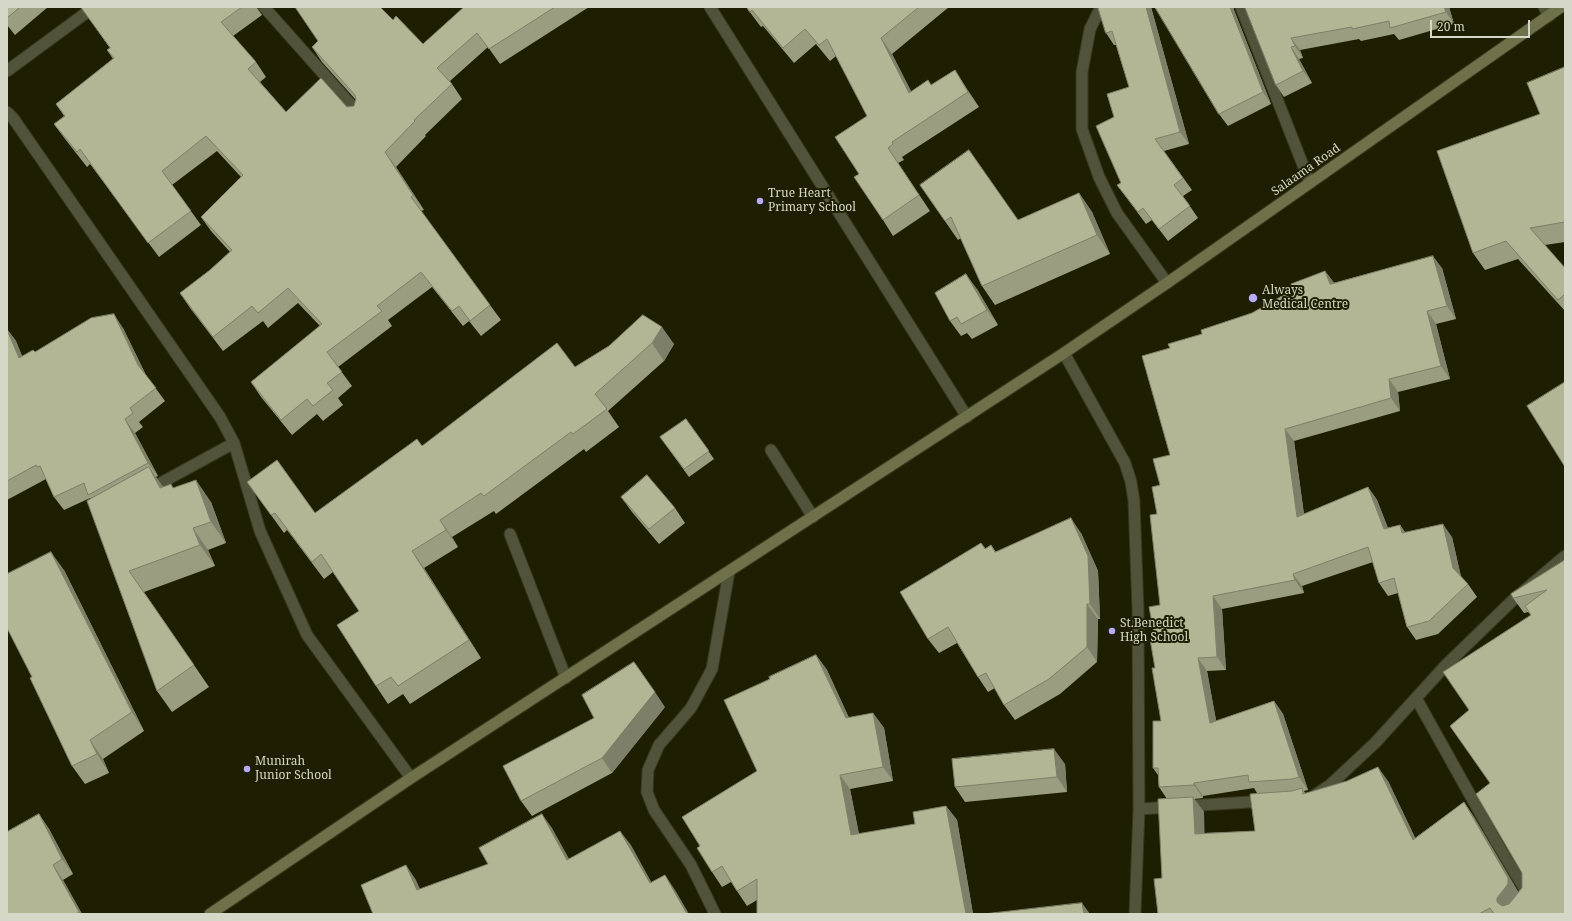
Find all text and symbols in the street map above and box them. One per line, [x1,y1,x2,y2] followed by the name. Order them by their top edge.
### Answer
[1432,12,1532,38] scale bar
[1437,18,1465,35] text: 20 m
[1269,141,1343,199] street label: Salaama Road
[768,187,856,215] place label: True Heart Primary School
[755,196,765,206] marker: True Heart Primary School
[1262,284,1348,312] place label: Always Medical Centre
[1247,292,1259,304] marker: Always Medical Centre
[1120,617,1188,645] place label: St.Benedict High School
[1107,626,1117,636] marker: St.Benedict High School
[255,755,332,783] place label: Munirah Junior School
[242,764,252,774] marker: Munirah Junior School

